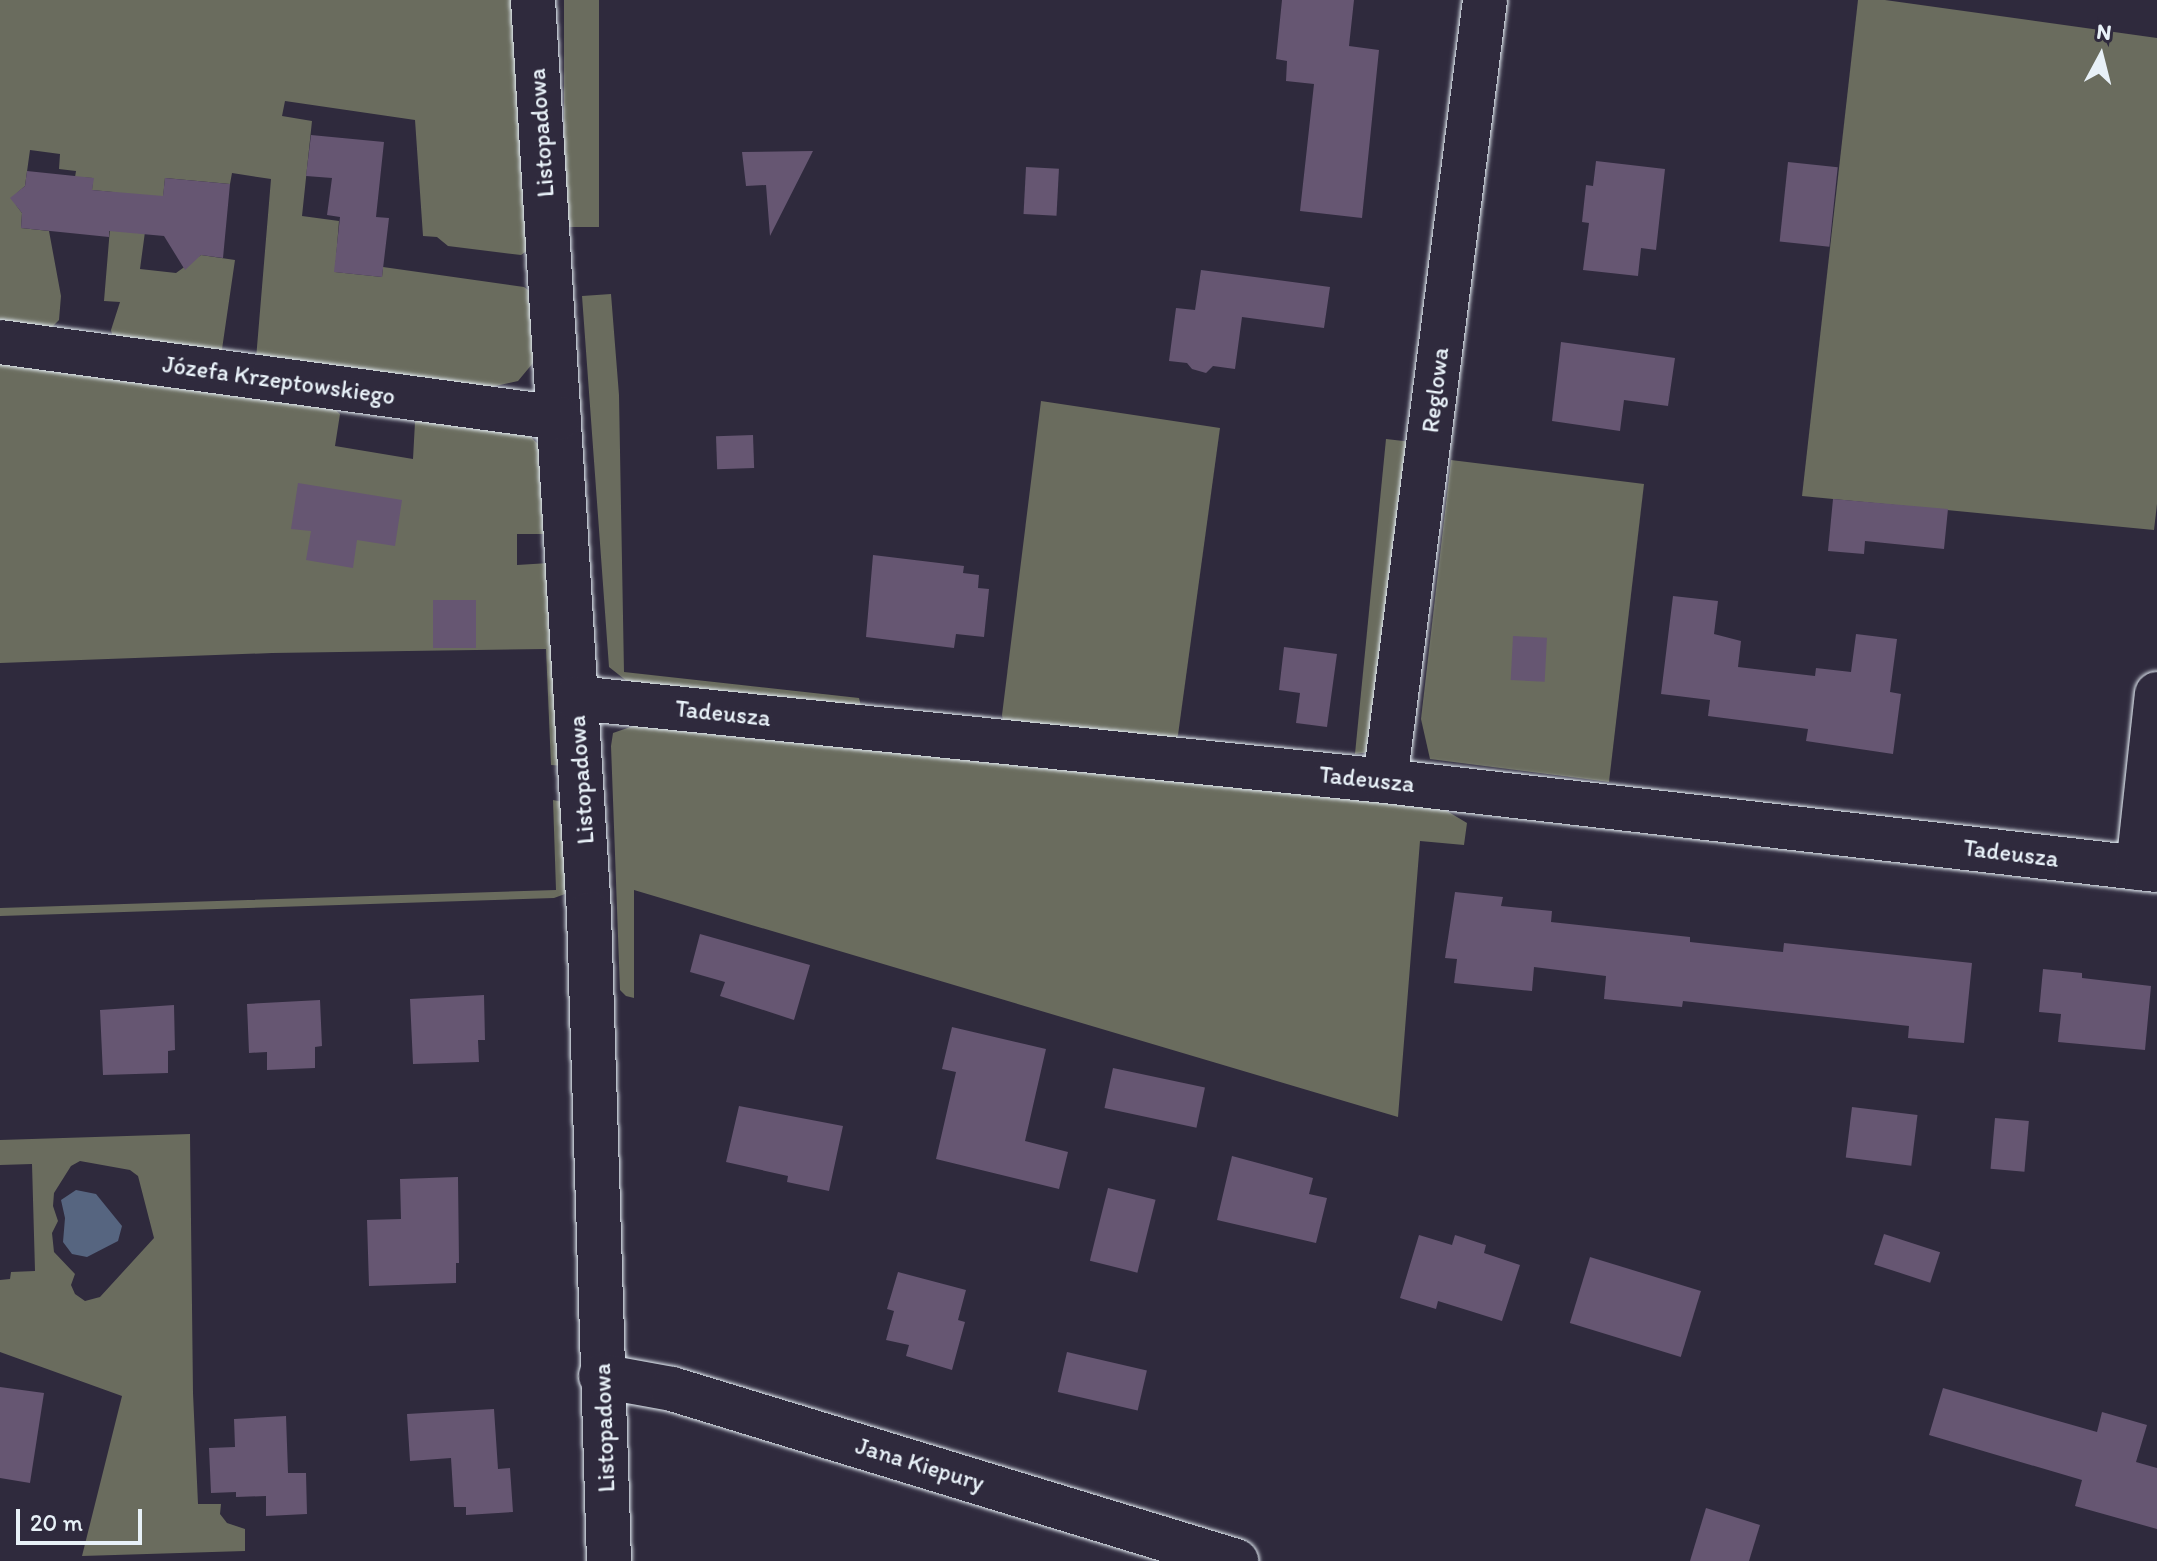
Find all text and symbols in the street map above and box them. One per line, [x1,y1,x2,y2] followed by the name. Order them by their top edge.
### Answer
[2061,16,2141,96] north arrow
[2095,17,2113,46] text: N
[522,68,560,198] street label: Listopadowa
[1415,346,1455,434] street label: Reglowa
[161,349,397,411] street label: Józefa Krzeptowskiego
[674,694,772,732] street label: Tadeusza
[562,715,600,845] street label: Listopadowa
[1318,760,1416,798] street label: Tadeusza
[1962,833,2060,873] street label: Tadeusza
[587,1363,621,1493] street label: Listopadowa
[852,1431,988,1497] street label: Jana Kiepury
[20,1493,146,1543] scale bar
[30,1508,83,1537] text: 20 m

